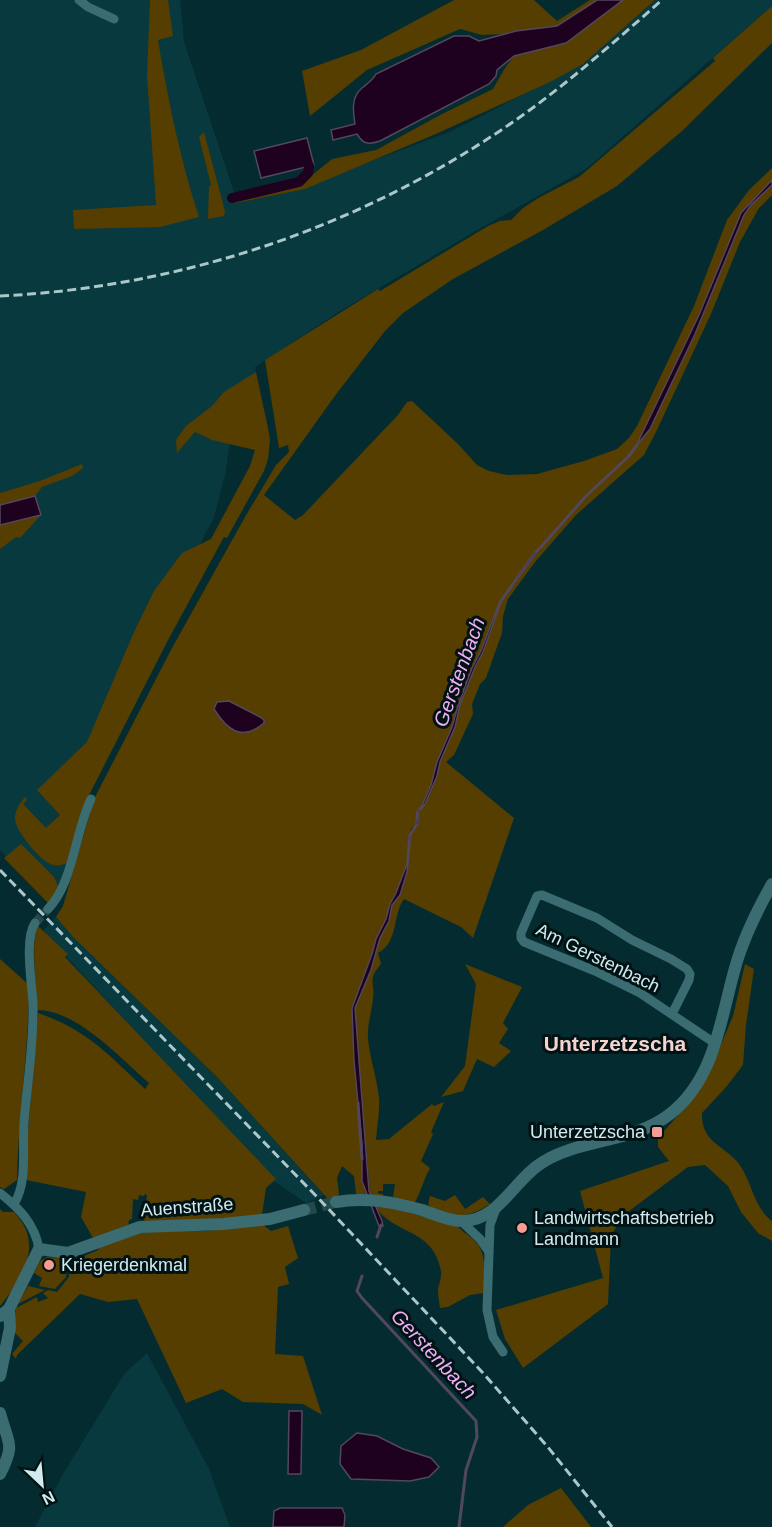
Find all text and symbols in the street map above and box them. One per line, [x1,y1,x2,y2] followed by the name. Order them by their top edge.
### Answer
[429,614,489,730] water label: Gerstenbach
[533,919,663,997] street label: Am Gerstenbach
[544,1032,687,1055] district label: Unterzetzscha
[530,1122,646,1142] place label: Unterzetzscha
[650,1125,664,1139] marker: Unterzetzscha
[140,1194,234,1220] street label: Auenstraße
[534,1208,714,1249] place label: Landwirtschaftsbetrieb Landmann
[515,1221,529,1235] marker: Landwirtschaftsbetrieb Landmann
[61,1255,187,1275] place label: Kriegerdenkmal
[42,1258,56,1272] marker: Kriegerdenkmal
[387,1305,481,1403] water label: Gerstenbach
[12,1455,72,1515] north arrow
[39,1488,57,1508] text: N

